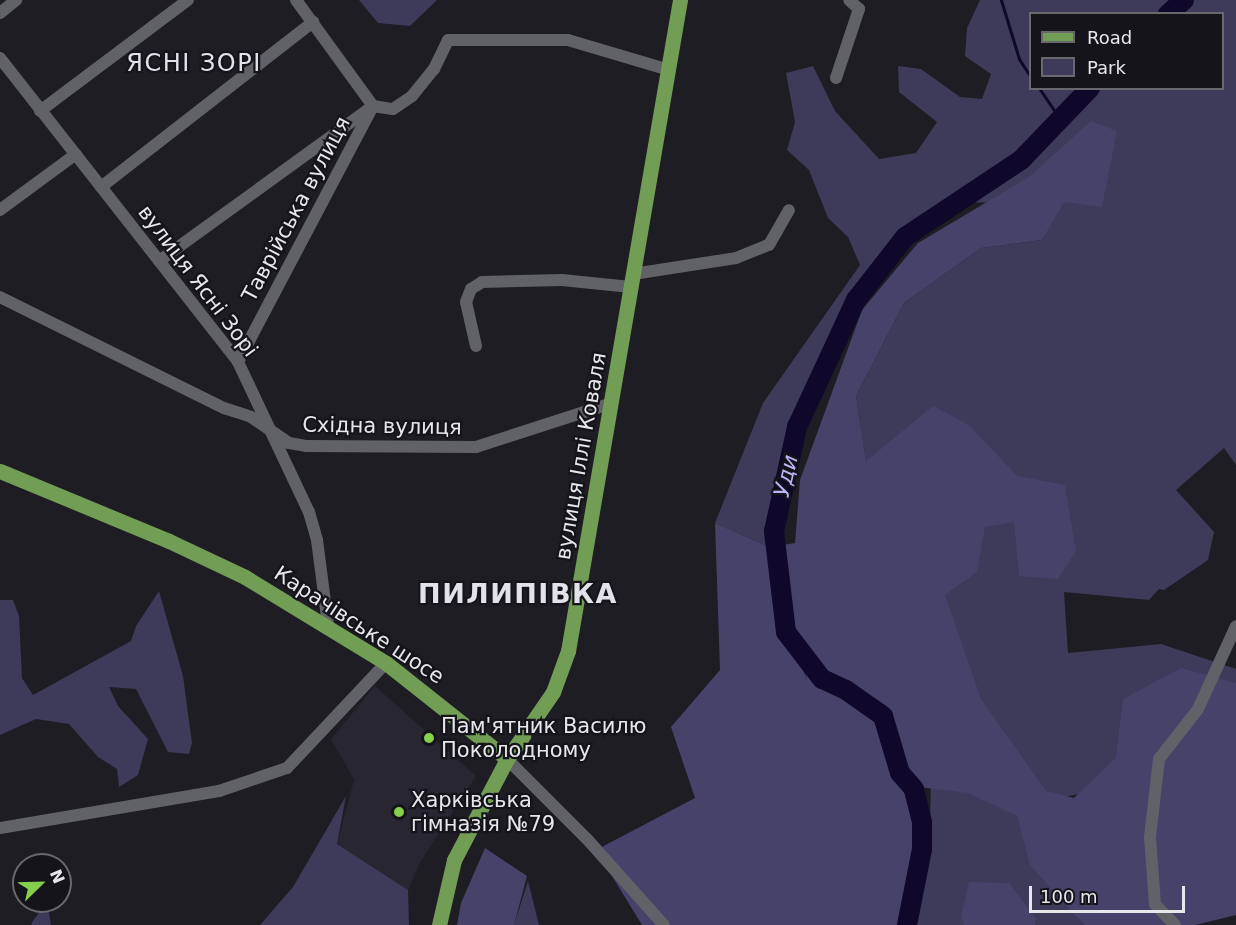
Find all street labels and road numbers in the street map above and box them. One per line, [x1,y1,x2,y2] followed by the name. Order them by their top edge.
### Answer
[237,112,355,306] street label: Таврійська вулиця
[133,200,263,362] street label: вулиця Ясні Зорі
[550,350,612,562] street label: вулиця Іллі Коваля
[302,412,462,440] street label: Східна вулиця
[269,561,449,689] street label: Карачівське шосе

